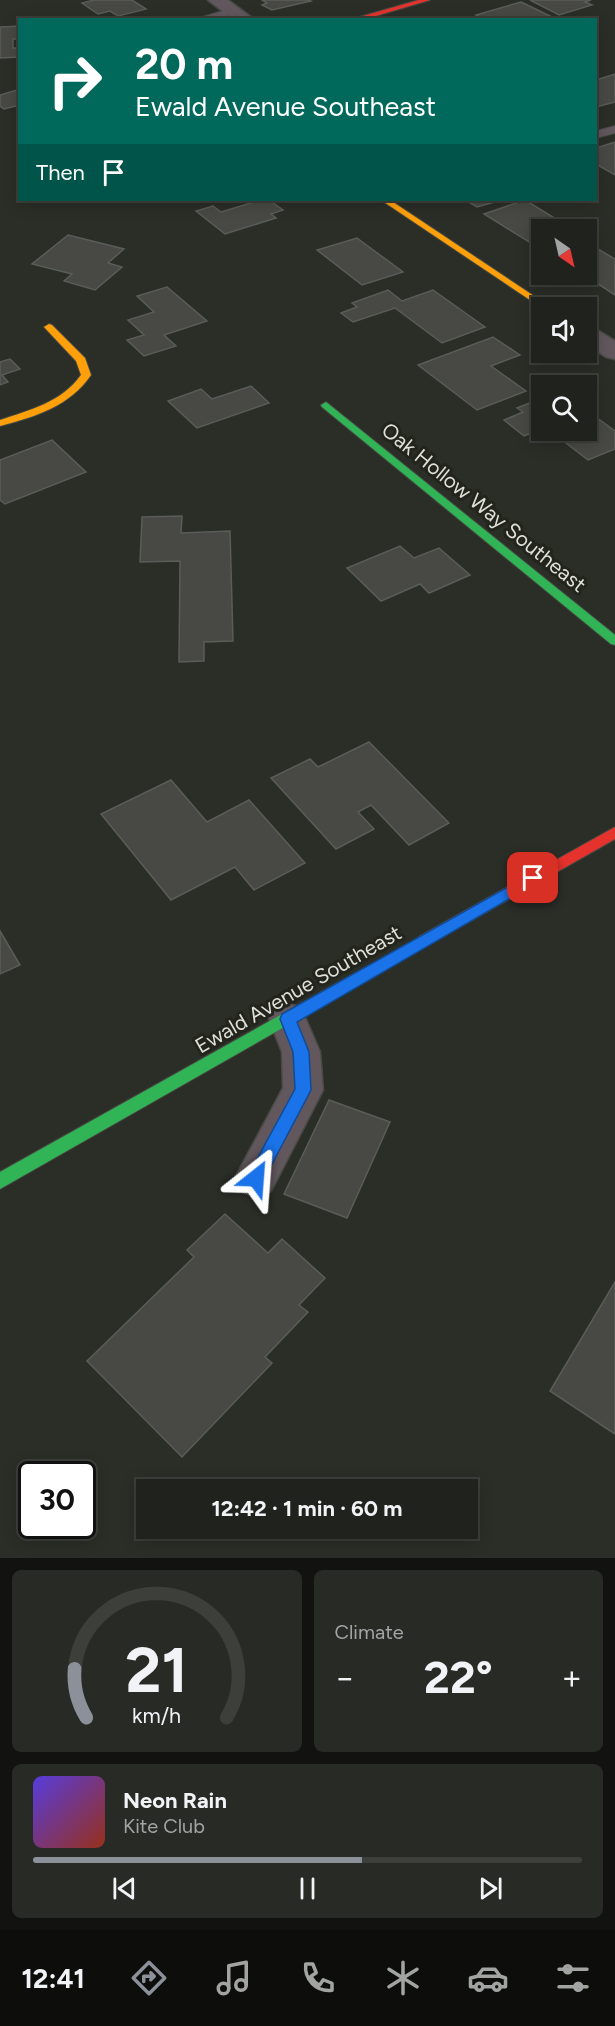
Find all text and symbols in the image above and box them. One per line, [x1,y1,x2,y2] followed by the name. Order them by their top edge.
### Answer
[135,39,233,90] text: 20 m
[36,42,114,120] icon: right
[135,90,436,123] text: Ewald Avenue Southeast
[97,156,130,189] icon: arrive
[36,159,85,186] text: Then
[531,219,597,285] north arrow
[531,219,597,441] map controls
[531,297,597,363] button: sound
[531,375,597,441] button: search
[377,417,591,597] street label: Oak Hollow Way Southeast
[507,852,558,903] pin
[516,861,549,894] icon: arrive
[190,920,406,1058] street label: Ewald Avenue Southeast
[224,1146,288,1210] position arrow
[18,1461,96,1539] speed limit sign: 30
[211,1495,403,1522] text: 12:42 · 1 min · 60 m
[335,1620,404,1644] text: Climate
[126,1633,188,1708] text: 21
[424,1650,493,1704] text: 22°
[335,1658,355,1697] text: −
[561,1658,582,1697] text: +
[132,1703,181,1728] text: km/h
[123,1787,227,1814] text: Neon Rain
[123,1814,205,1838] text: Kite Club
[108,1872,141,1905] icon: previous
[291,1872,324,1905] icon: pause
[474,1872,507,1905] icon: next
[128,1957,170,1999] icon: directions
[213,1957,255,1999] icon: music
[297,1957,339,1999] icon: phone
[382,1957,424,1999] icon: climate
[467,1957,509,1999] icon: car
[552,1957,594,1999] icon: filters
[21,1962,85,1995] text: 12:41

